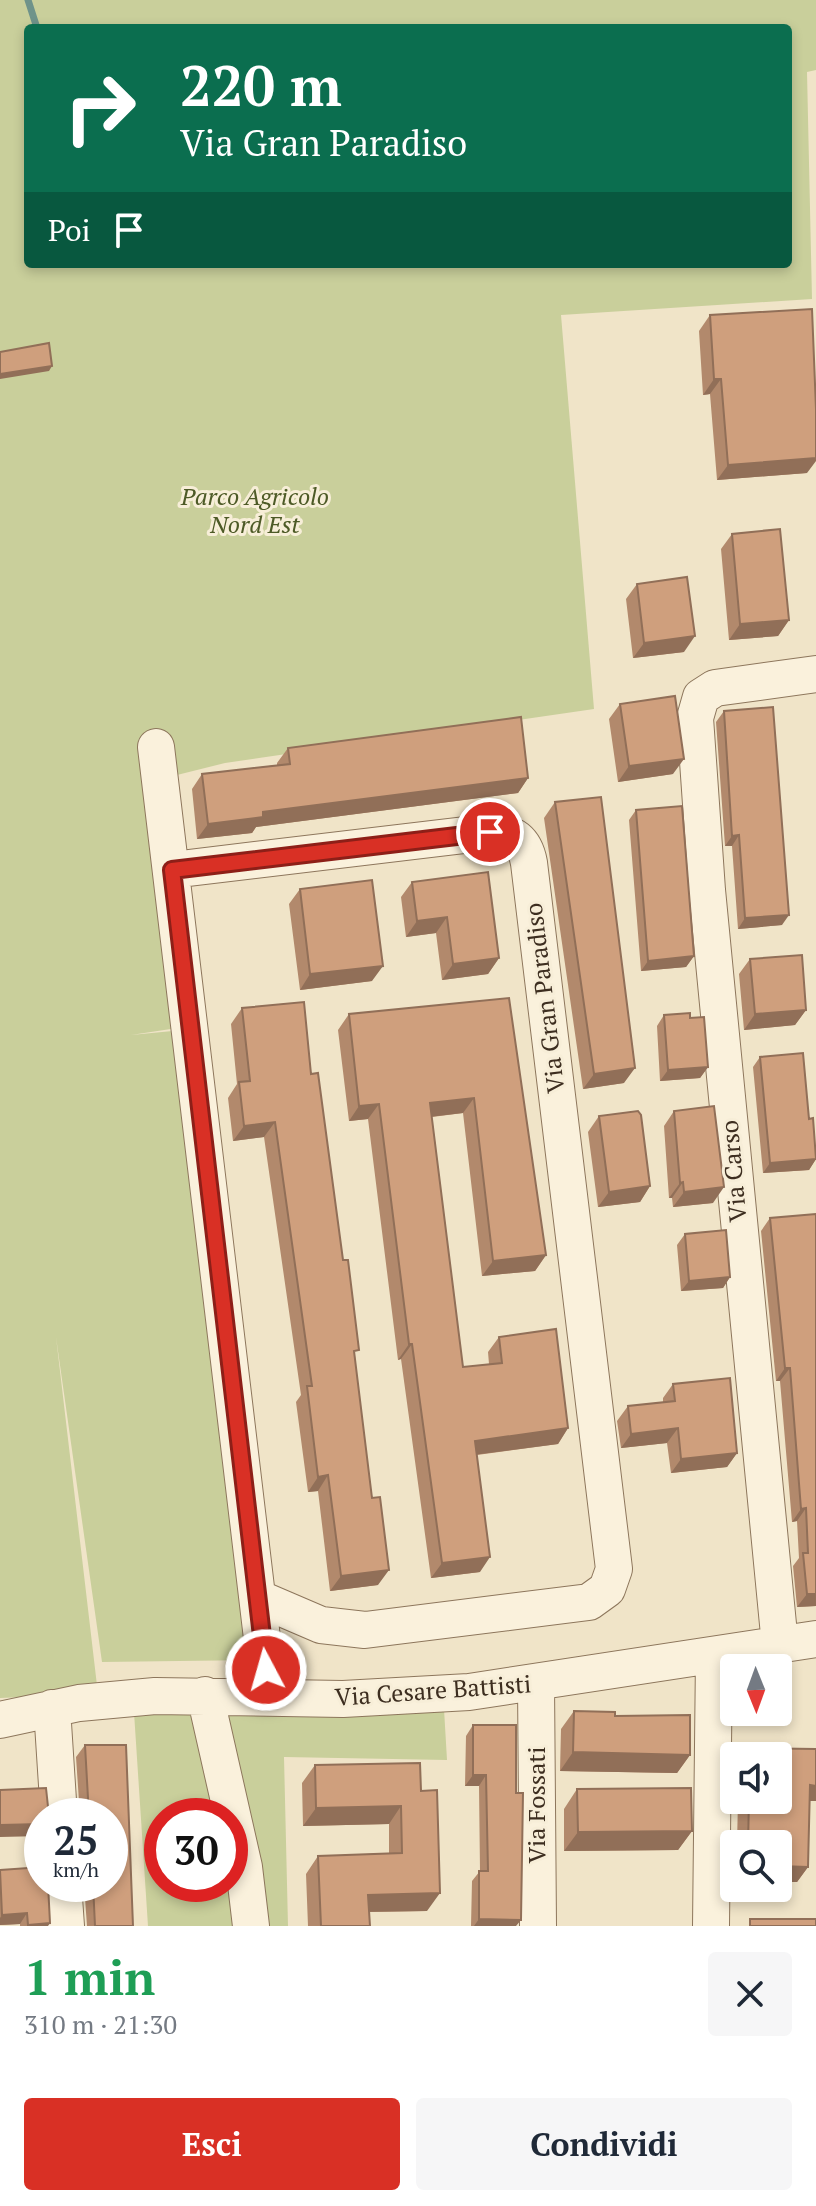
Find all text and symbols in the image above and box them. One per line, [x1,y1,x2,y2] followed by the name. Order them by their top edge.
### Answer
[180,48,342,122] text: 220 m
[48,56,152,160] icon: right
[180,119,467,166] text: Via Gran Paradiso
[107,208,151,252] icon: arrive
[48,210,91,250] text: Poi
[180,480,329,540] park label: Parco Agricolo Nord Est
[456,798,524,866] pin
[468,810,512,854] icon: arrive
[516,901,572,1095] street label: Via Gran Paradiso
[713,1119,753,1223] street label: Via Carso
[224,1628,308,1712] position arrow
[720,1654,792,1726] north arrow
[720,1654,792,1902] map controls
[334,1667,532,1713] street label: Via Cesare Battisti
[720,1742,792,1814] button: sound
[520,1747,552,1863] street label: Via Fossati
[144,1798,248,1902] speed limit sign: 30
[53,1813,99,1866] text: 25
[720,1830,792,1902] button: search
[53,1856,99,1883] text: km/h
[24,1945,155,2009] text: 1 min
[708,1952,792,2036] button: close
[24,2007,177,2041] text: 310 m · 21:30
[24,2098,400,2190] button: Esci
[416,2098,792,2190] button: Condividi

